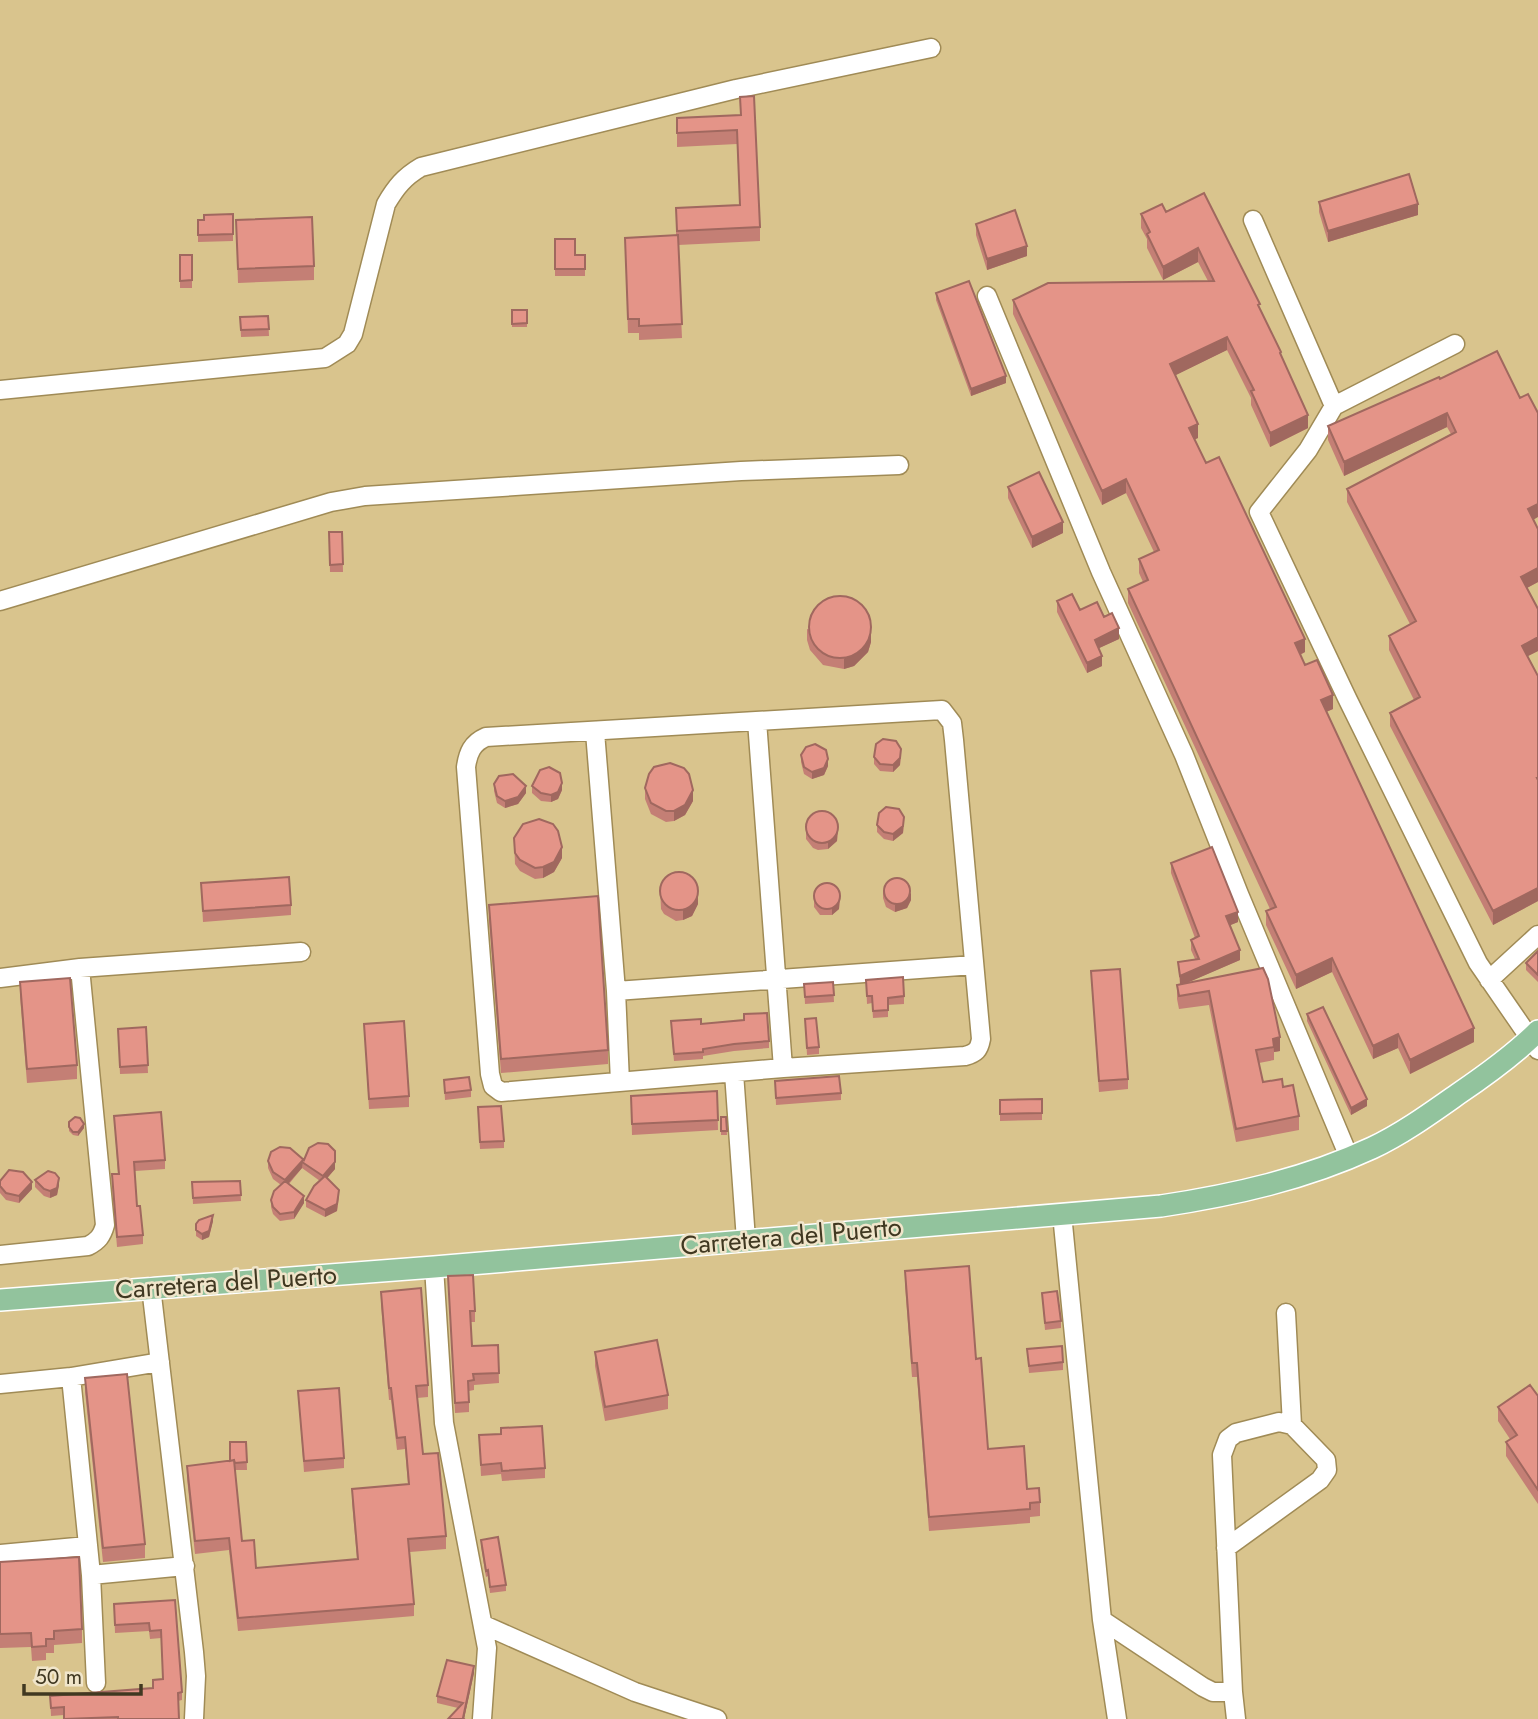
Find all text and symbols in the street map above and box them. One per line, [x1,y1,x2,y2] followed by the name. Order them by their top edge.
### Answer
[679,1207,903,1265] street label: Carretera del Puerto
[114,1255,338,1309] street label: Carretera del Puerto
[24,1652,142,1696] scale bar
[35,1662,82,1692] text: 50 m

